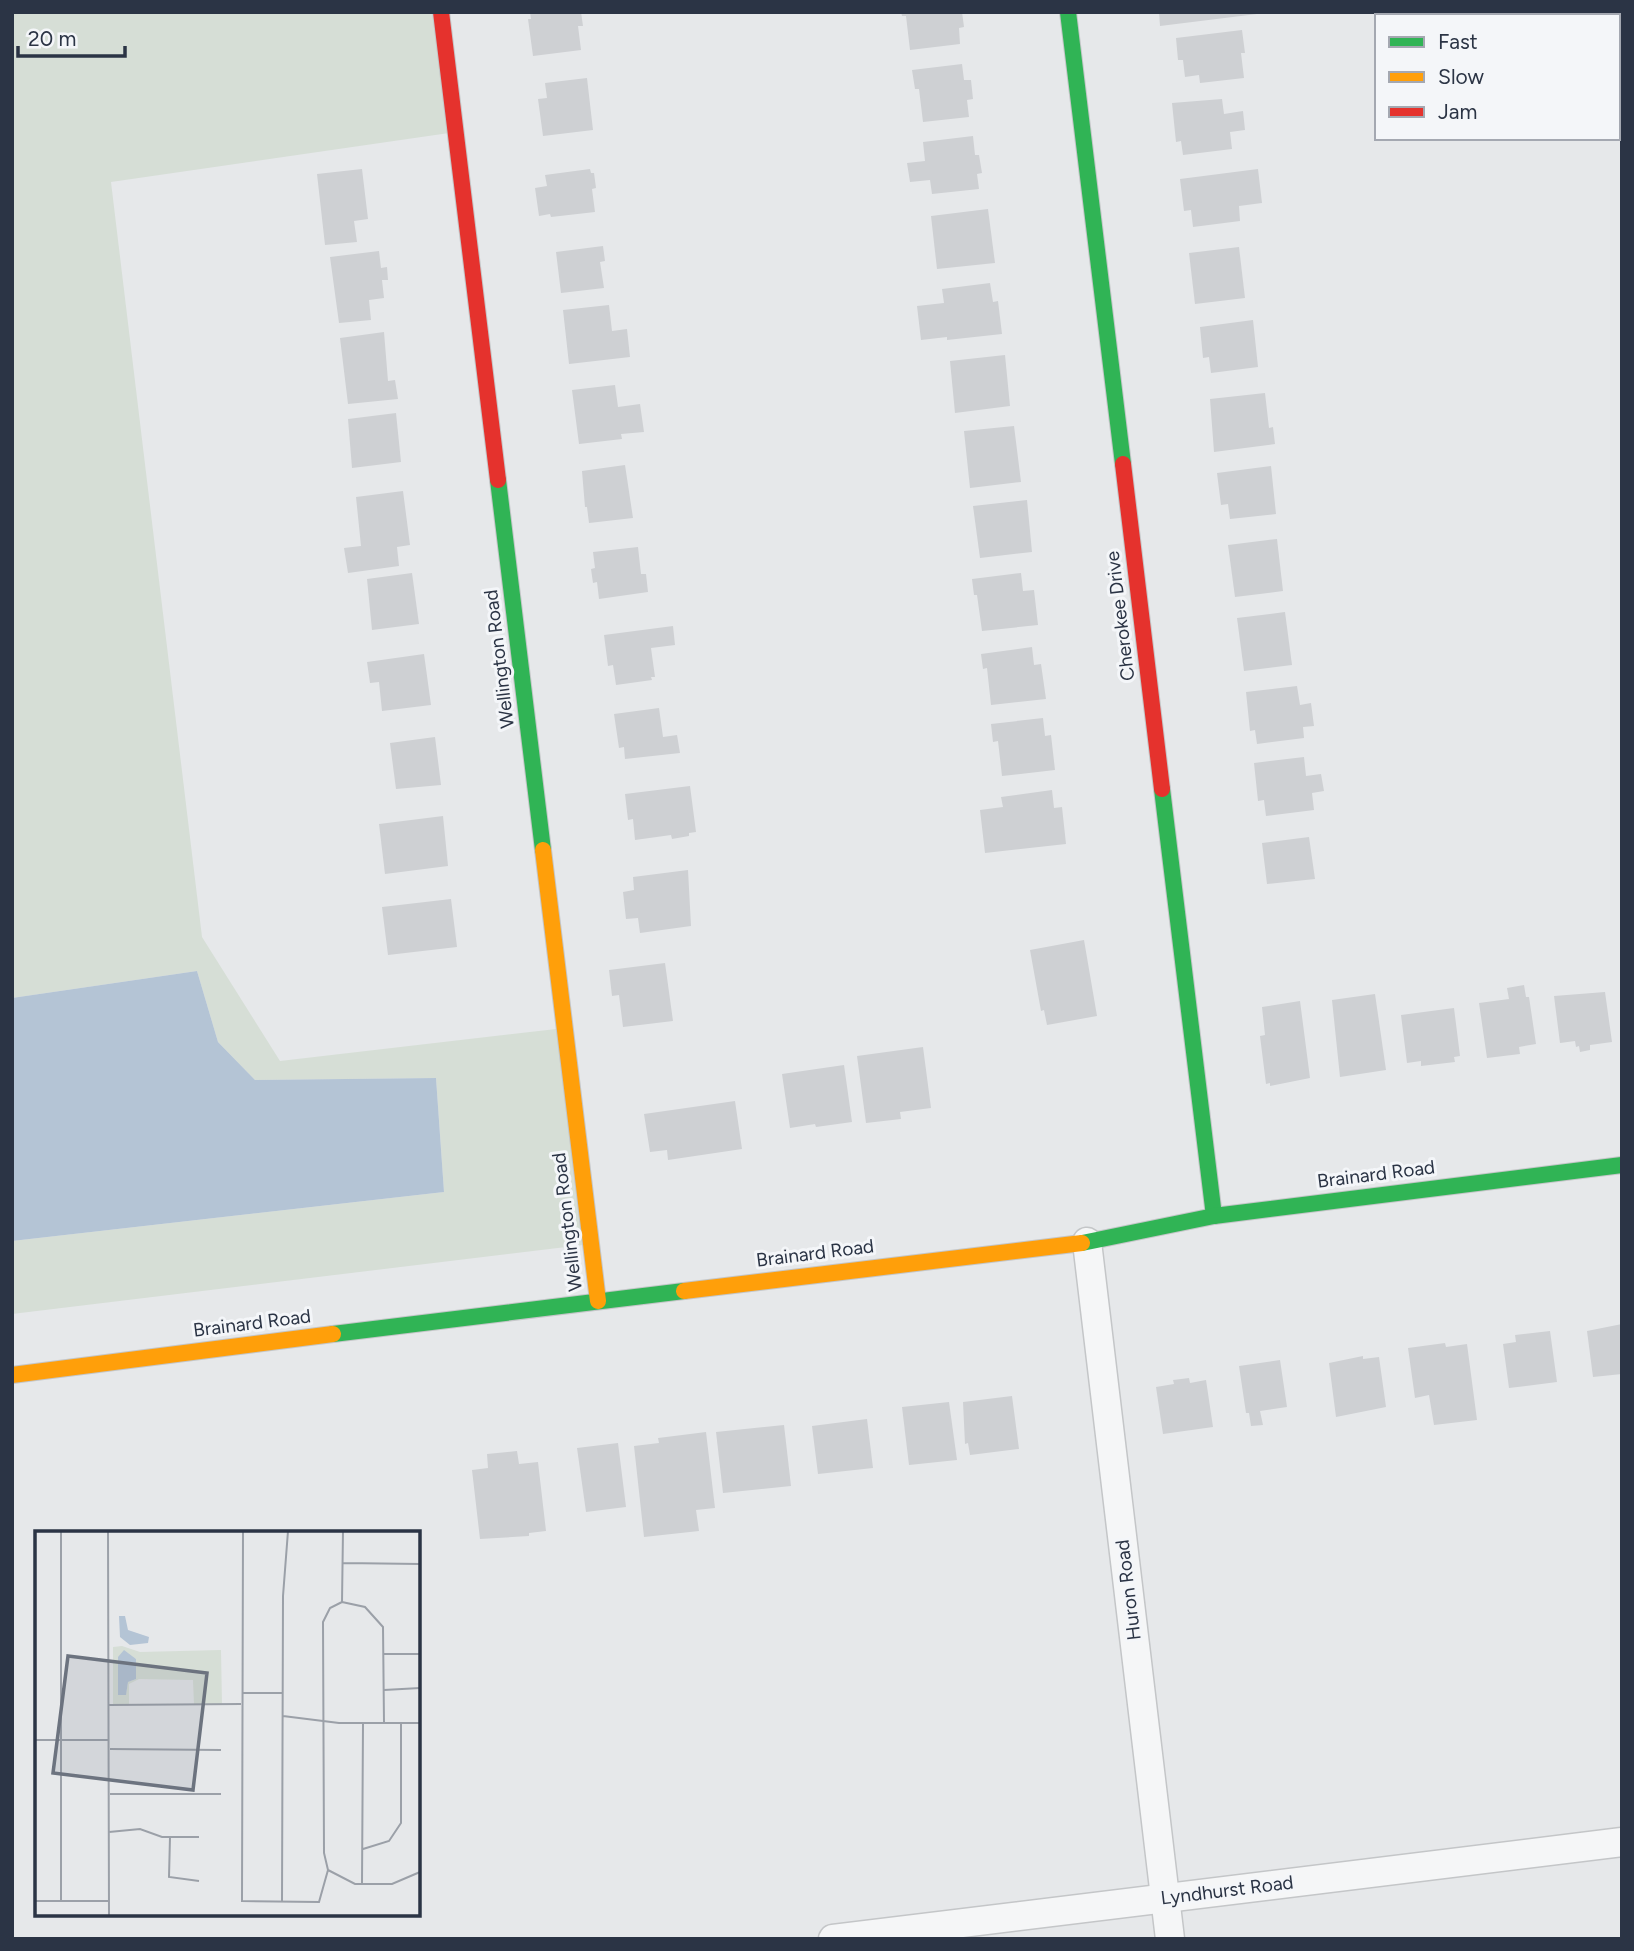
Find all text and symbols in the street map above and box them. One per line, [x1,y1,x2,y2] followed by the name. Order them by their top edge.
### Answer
[18,14,124,58] scale bar
[1375,14,1620,140] legend
[28,26,76,51] text: 20 m
[1438,29,1478,54] text: Fast
[1438,64,1484,89] text: Slow
[1438,99,1477,124] text: Jam
[1101,550,1139,682] street label: Cherokee Drive
[479,588,519,730] street label: Wellington Road
[547,1151,587,1293] street label: Wellington Road
[1316,1155,1436,1193] street label: Brainard Road
[755,1234,875,1272] street label: Brainard Road
[192,1304,312,1342] street label: Brainard Road
[35,1531,420,1916] inset map
[1110,1538,1146,1642] street label: Huron Road
[1159,1870,1295,1910] street label: Lyndhurst Road

